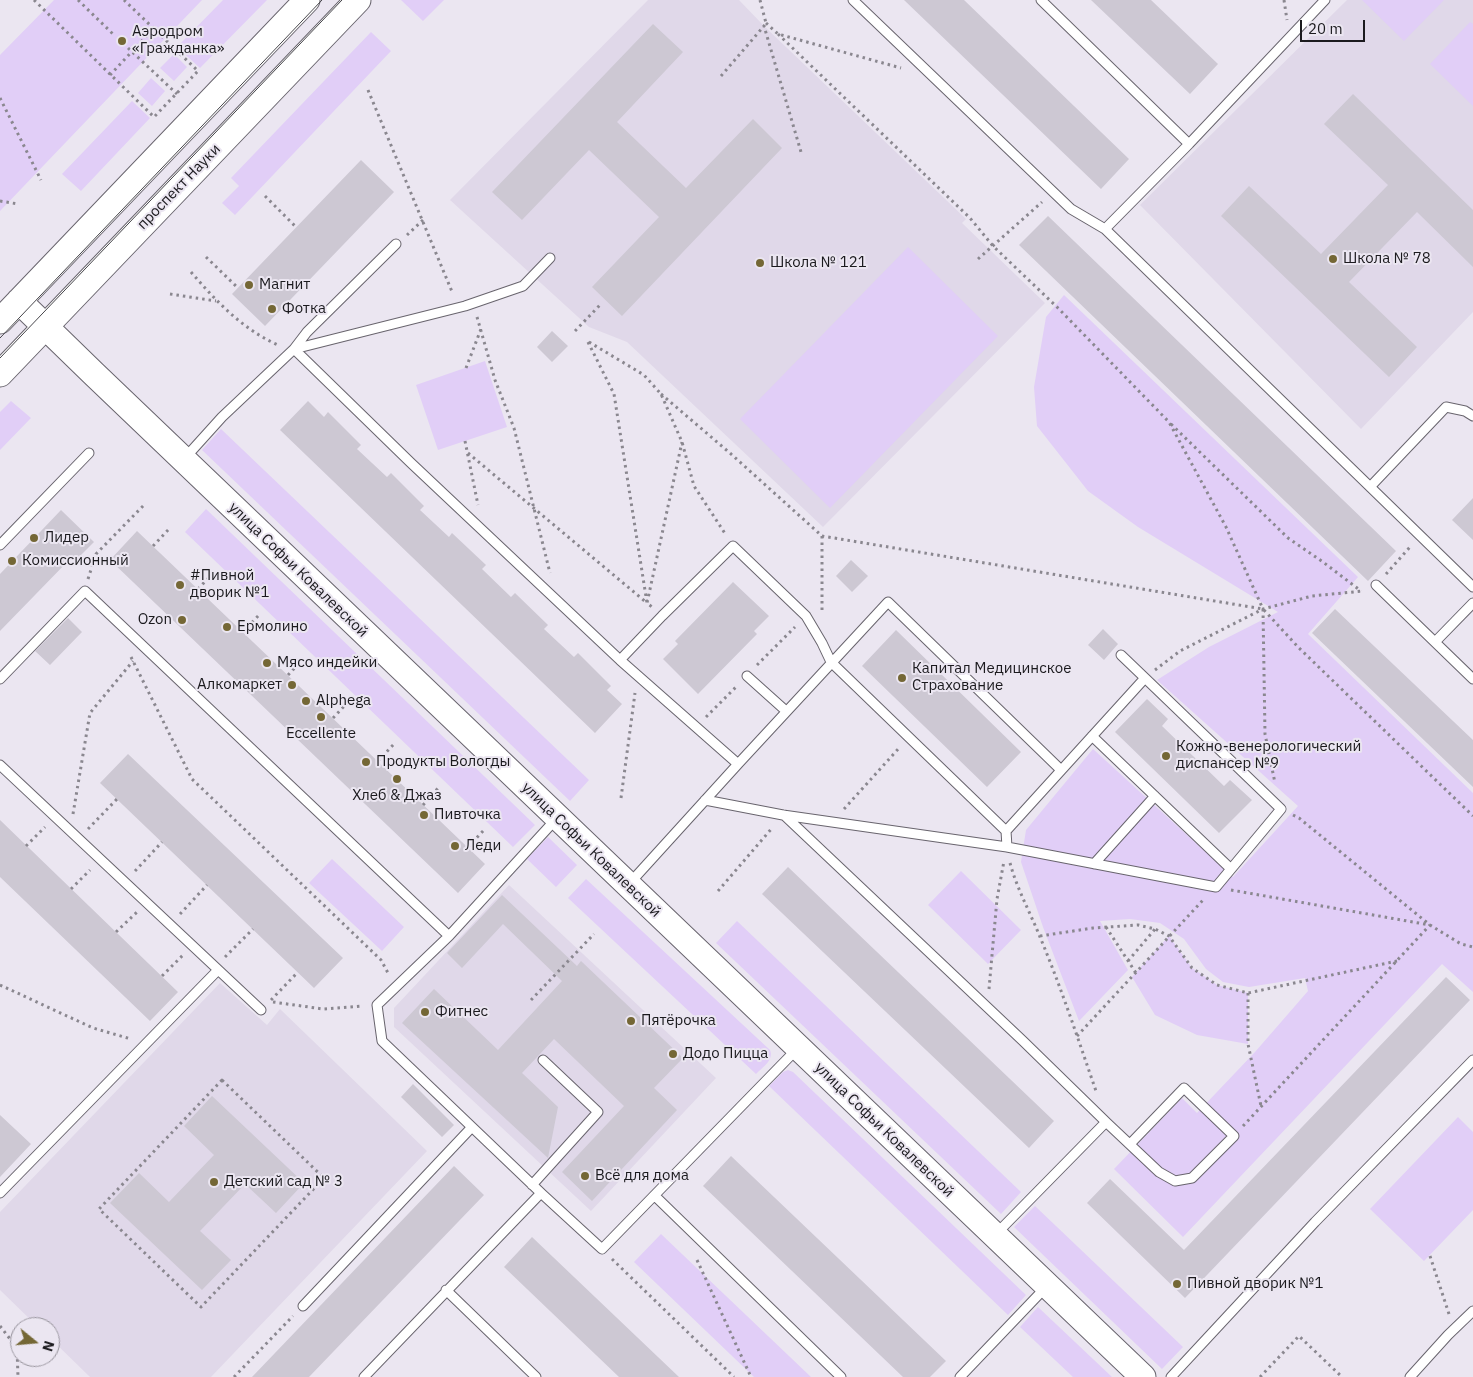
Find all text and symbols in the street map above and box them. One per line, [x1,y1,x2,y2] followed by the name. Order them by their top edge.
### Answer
[1303,10,1368,42] scale bar
[1308,19,1343,38] text: 20 m
[132,23,224,58] place label: Аэродром «Гражданка»
[116,35,128,47] marker: Аэродром «Гражданка»
[134,140,224,234] street label: проспект Науки
[1343,250,1431,268] place label: Школа № 78
[1327,253,1339,265] marker: Школа № 78
[770,254,867,272] place label: Школа № 121
[754,257,766,269] marker: Школа № 121
[259,276,310,294] place label: Магнит
[243,279,255,291] marker: Магнит
[282,300,326,318] place label: Фотка
[266,303,278,315] marker: Фотка
[225,499,371,641] street label: улица Софьи Ковалевской
[44,529,89,547] place label: Лидер
[28,532,40,544] marker: Лидер
[22,552,129,570] place label: Комиссионный
[6,555,18,567] marker: Комиссионный
[190,567,269,602] place label: #Пивной дворик №1
[174,579,186,591] marker: #Пивной дворик №1
[138,611,172,629] place label: Ozon
[176,614,188,626] marker: Ozon
[237,618,308,636] place label: Ермолино
[221,621,233,633] marker: Ермолино
[277,654,377,672] place label: Мясо индейки
[261,657,273,669] marker: Мясо индейки
[912,660,1071,695] place label: Капитал Медицинское Страхование
[896,672,908,684] marker: Капитал Медицинское Страхование
[197,676,282,694] place label: Алкомаркет
[286,679,298,691] marker: Алкомаркет
[316,692,371,710] place label: Alphega
[300,695,312,707] marker: Alphega
[315,711,327,723] marker: Eccellente
[286,725,356,743] place label: Eccellente
[1176,738,1361,773] place label: Кожно-венерологический диспансер №9
[1160,750,1172,762] marker: Кожно-венерологический диспансер №9
[376,753,510,771] place label: Продукты Вологды
[360,756,372,768] marker: Продукты Вологды
[391,773,403,785] marker: Хлеб & Джаз
[518,779,664,921] street label: улица Софьи Ковалевской
[352,787,442,805] place label: Хлеб & Джаз
[434,806,501,824] place label: Пивточка
[418,809,430,821] marker: Пивточка
[465,837,501,855] place label: Леди
[449,840,461,852] marker: Леди
[435,1003,488,1021] place label: Фитнес
[419,1006,431,1018] marker: Фитнес
[641,1012,716,1030] place label: Пятёрочка
[625,1015,637,1027] marker: Пятёрочка
[683,1045,768,1063] place label: Додо Пицца
[667,1048,679,1060] marker: Додо Пицца
[811,1059,957,1201] street label: улица Софьи Ковалевской
[595,1167,689,1185] place label: Всё для дома
[579,1170,591,1182] marker: Всё для дома
[224,1173,343,1191] place label: Детский сад № 3
[208,1176,220,1188] marker: Детский сад № 3
[1187,1275,1324,1293] place label: Пивной дворик №1
[1171,1278,1183,1290] marker: Пивной дворик №1
[10,1317,60,1367] north arrow
[38,1339,58,1354] text: N

